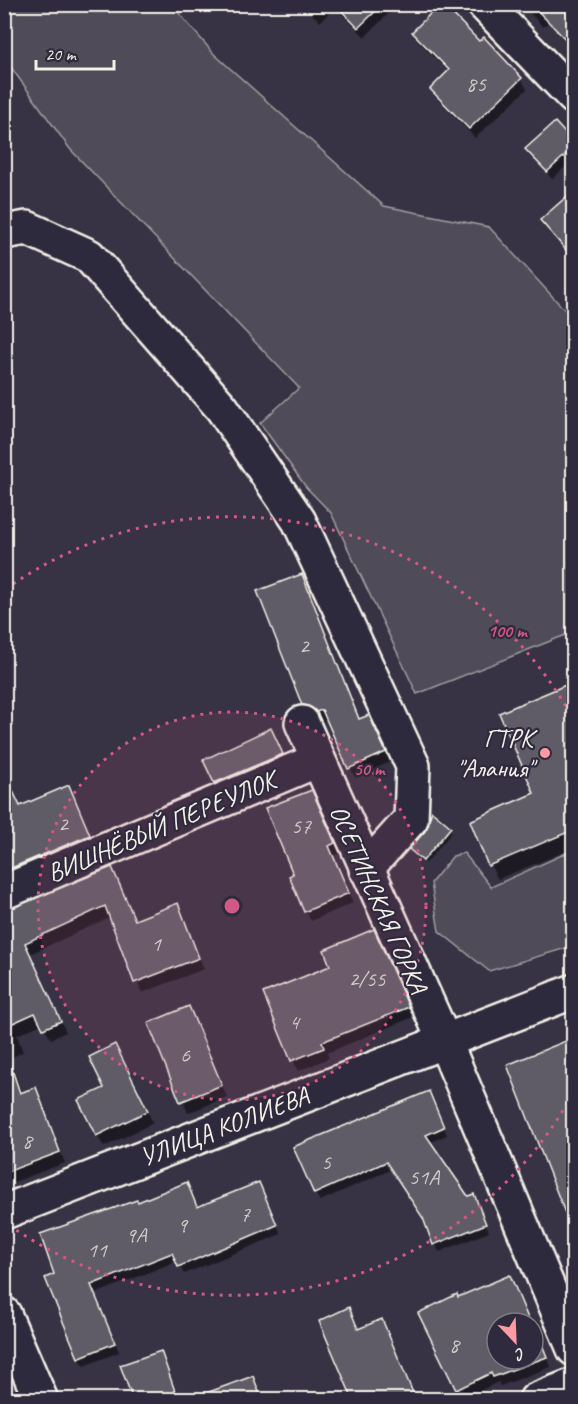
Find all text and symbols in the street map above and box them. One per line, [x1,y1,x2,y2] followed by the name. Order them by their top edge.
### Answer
[36,33,114,71] scale bar
[45,43,78,65] text: 20 m
[466,70,487,98] house number: 85
[488,620,528,642] text: 100 m
[299,632,311,660] house number: 2
[456,722,538,785] place label: ГТРК "Алания"
[538,746,552,760] marker: ГТРК "Алания"
[354,758,386,780] text: 50 m
[42,761,285,890] street label: ВИШНЁВЫЙ ПЕРЕУЛОК
[322,800,436,1000] street label: ОСЕТИНСКАЯ ГОРКА
[58,810,70,838] house number: 2
[291,812,312,840] house number: 57
[222,896,242,916] centre of rings
[151,930,162,958] house number: 1
[349,965,387,993] house number: 2/55
[289,1008,301,1036] house number: 4
[180,1041,191,1069] house number: 6
[135,1078,315,1174] street label: УЛИЦА КОЛИЕВА
[22,1127,34,1155] house number: 8
[321,1148,332,1176] house number: 5
[409,1163,440,1191] house number: 51A
[240,1200,251,1228] house number: 7
[177,1211,189,1239] house number: 9
[126,1221,147,1249] house number: 9А
[87,1236,108,1264] house number: 11
[485,1311,545,1371] north arrow
[449,1331,461,1359] house number: 8
[511,1343,528,1365] text: С

